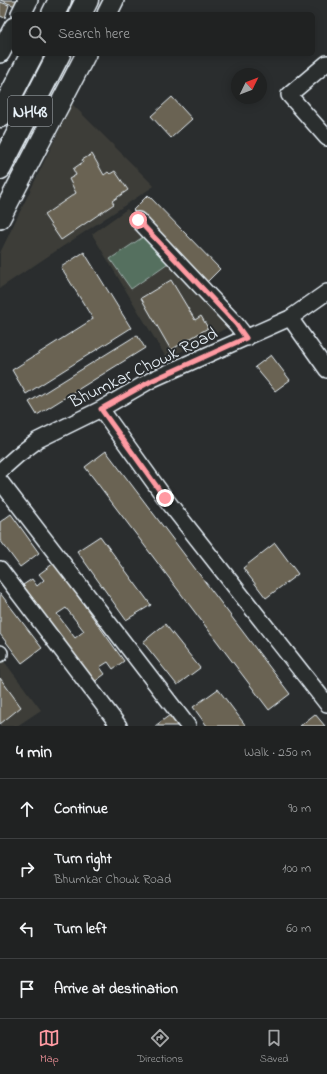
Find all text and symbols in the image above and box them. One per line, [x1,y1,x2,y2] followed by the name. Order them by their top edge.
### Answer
[12,12,315,56] search box
[26,23,48,45] icon: search
[58,23,130,45] text: Search here
[231,68,267,104] north arrow
[8,96,52,126] road number: NH48
[129,211,147,229] route start
[64,322,222,416] street label: Bhumkar Chowk Road
[156,489,174,507] route end
[16,740,52,765] text: 4 min
[244,743,311,762] text: Walk · 250 m
[16,798,38,820] icon: ahead
[54,798,108,820] text: Continue
[288,799,311,818] text: 90 m
[54,848,112,870] text: Turn right
[16,858,38,880] icon: right
[282,859,311,878] text: 100 m
[54,870,171,889] text: Bhumkar Chowk Road
[16,918,38,940] icon: left
[54,918,107,940] text: Turn left
[286,919,311,938] text: 60 m
[16,978,38,1000] icon: arrive
[54,978,178,1000] text: Arrive at destination
[38,1027,60,1067] tab: Map
[137,1027,183,1067] tab: Directions
[260,1027,289,1067] tab: Saved

